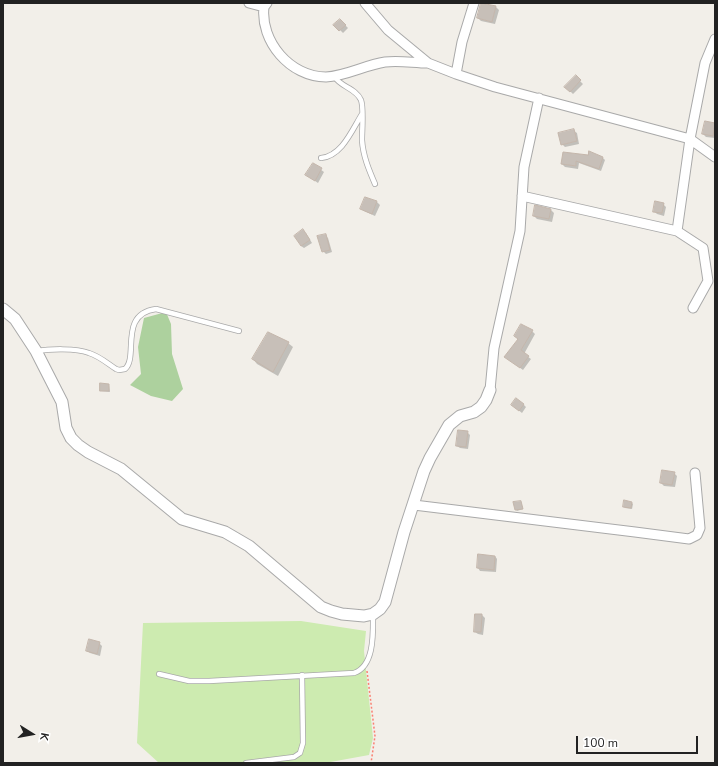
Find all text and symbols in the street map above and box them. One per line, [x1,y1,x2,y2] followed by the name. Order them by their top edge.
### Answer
[12,714,52,754] north arrow
[578,728,700,754] scale bar
[36,731,52,741] text: K
[583,735,618,751] text: 100 m

